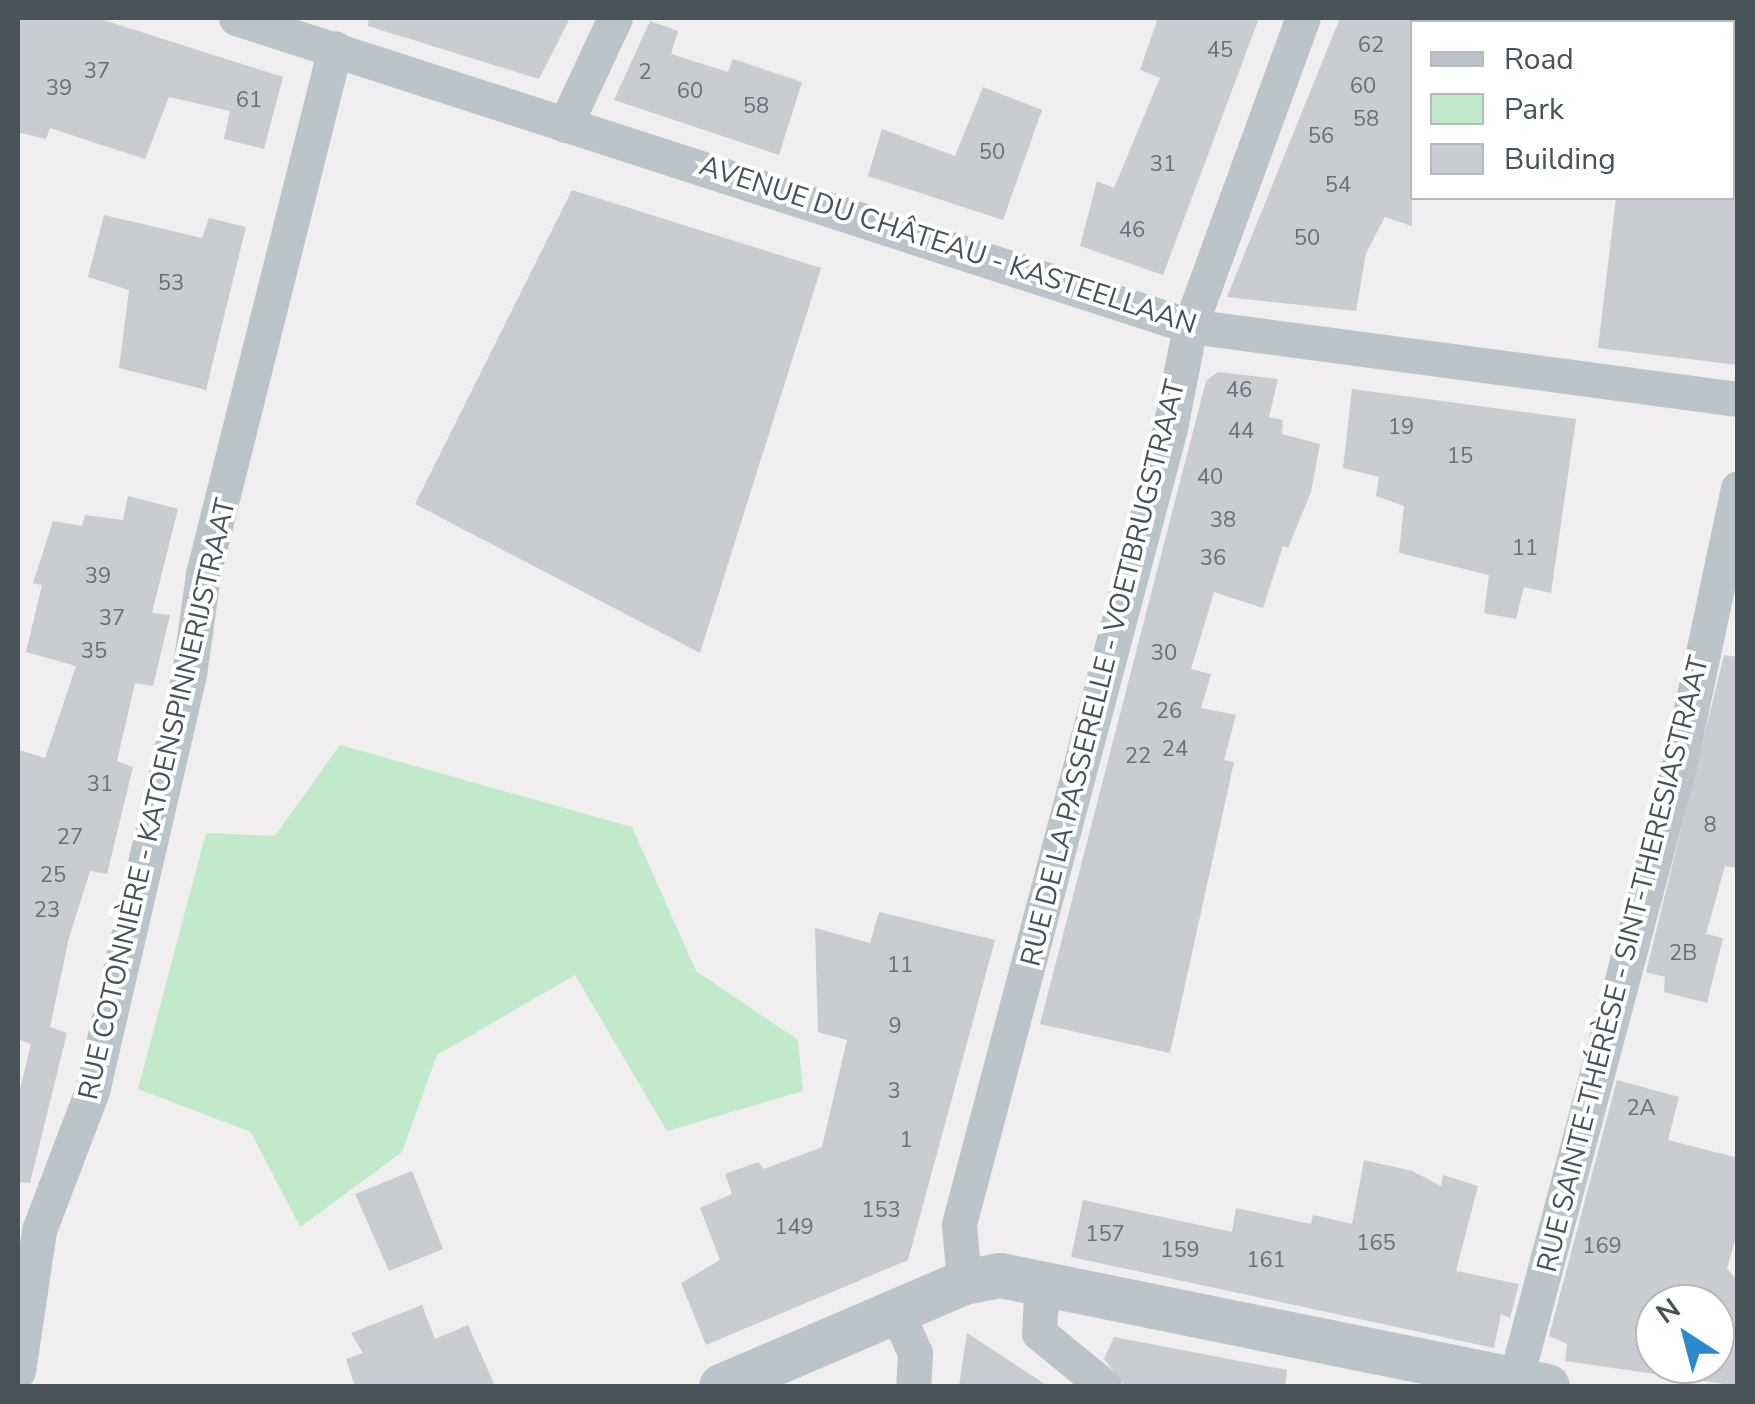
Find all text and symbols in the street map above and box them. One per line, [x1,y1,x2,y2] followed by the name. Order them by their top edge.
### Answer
[1410,20,1735,200] legend
[1358,33,1384,59] house number: 62
[1207,38,1233,64] house number: 45
[1504,39,1574,80] text: Road
[84,59,110,85] house number: 37
[638,60,652,86] house number: 2
[1350,74,1376,100] house number: 60
[46,76,72,102] house number: 39
[677,79,703,105] house number: 60
[236,88,262,114] house number: 61
[1504,89,1564,130] text: Park
[743,94,769,120] house number: 58
[1353,107,1379,133] house number: 58
[1308,124,1334,150] house number: 56
[1504,139,1616,180] text: Building
[979,140,1005,166] house number: 50
[695,149,1201,341] street label: AVENUE DU CHÂTEAU - KASTEELLAAN
[1150,152,1176,178] house number: 31
[1325,173,1351,199] house number: 54
[1119,218,1145,244] house number: 46
[1294,226,1320,252] house number: 50
[158,271,184,297] house number: 53
[1014,376,1192,970] street label: RUE DE LA PASSERELLE - VOETBRUGSTRAAT
[1226,378,1252,404] house number: 46
[1388,415,1414,441] house number: 19
[1228,419,1254,445] house number: 44
[1447,444,1473,470] house number: 15
[1197,465,1223,491] house number: 40
[71,495,243,1103] street label: RUE COTONNIÈRE - KATOENSPINNERIJSTRAAT
[1210,508,1236,534] house number: 38
[1512,536,1538,562] house number: 11
[1200,546,1226,572] house number: 36
[85,564,111,590] house number: 39
[99,606,125,632] house number: 37
[81,639,107,665] house number: 35
[1151,641,1177,667] house number: 30
[1530,653,1716,1275] street label: RUE SAINTE-THÉRÈSE - SINT-THERESIASTRAAT
[1156,699,1182,725] house number: 26
[1162,737,1188,763] house number: 24
[1125,744,1151,770] house number: 22
[87,772,113,798] house number: 31
[1703,813,1717,839] house number: 8
[57,825,83,851] house number: 27
[40,863,66,889] house number: 25
[34,898,60,924] house number: 23
[1669,941,1697,967] house number: 2B
[887,953,913,979] house number: 11
[888,1014,902,1040] house number: 9
[887,1079,901,1105] house number: 3
[1626,1096,1656,1122] house number: 2A
[899,1128,913,1154] house number: 1
[861,1198,901,1224] house number: 153
[774,1215,814,1241] house number: 149
[1085,1222,1125,1248] house number: 157
[1356,1231,1396,1257] house number: 165
[1582,1234,1622,1260] house number: 169
[1160,1238,1200,1264] house number: 159
[1246,1248,1286,1274] house number: 161
[1635,1284,1735,1384] north arrow
[1649,1290,1688,1333] text: N

